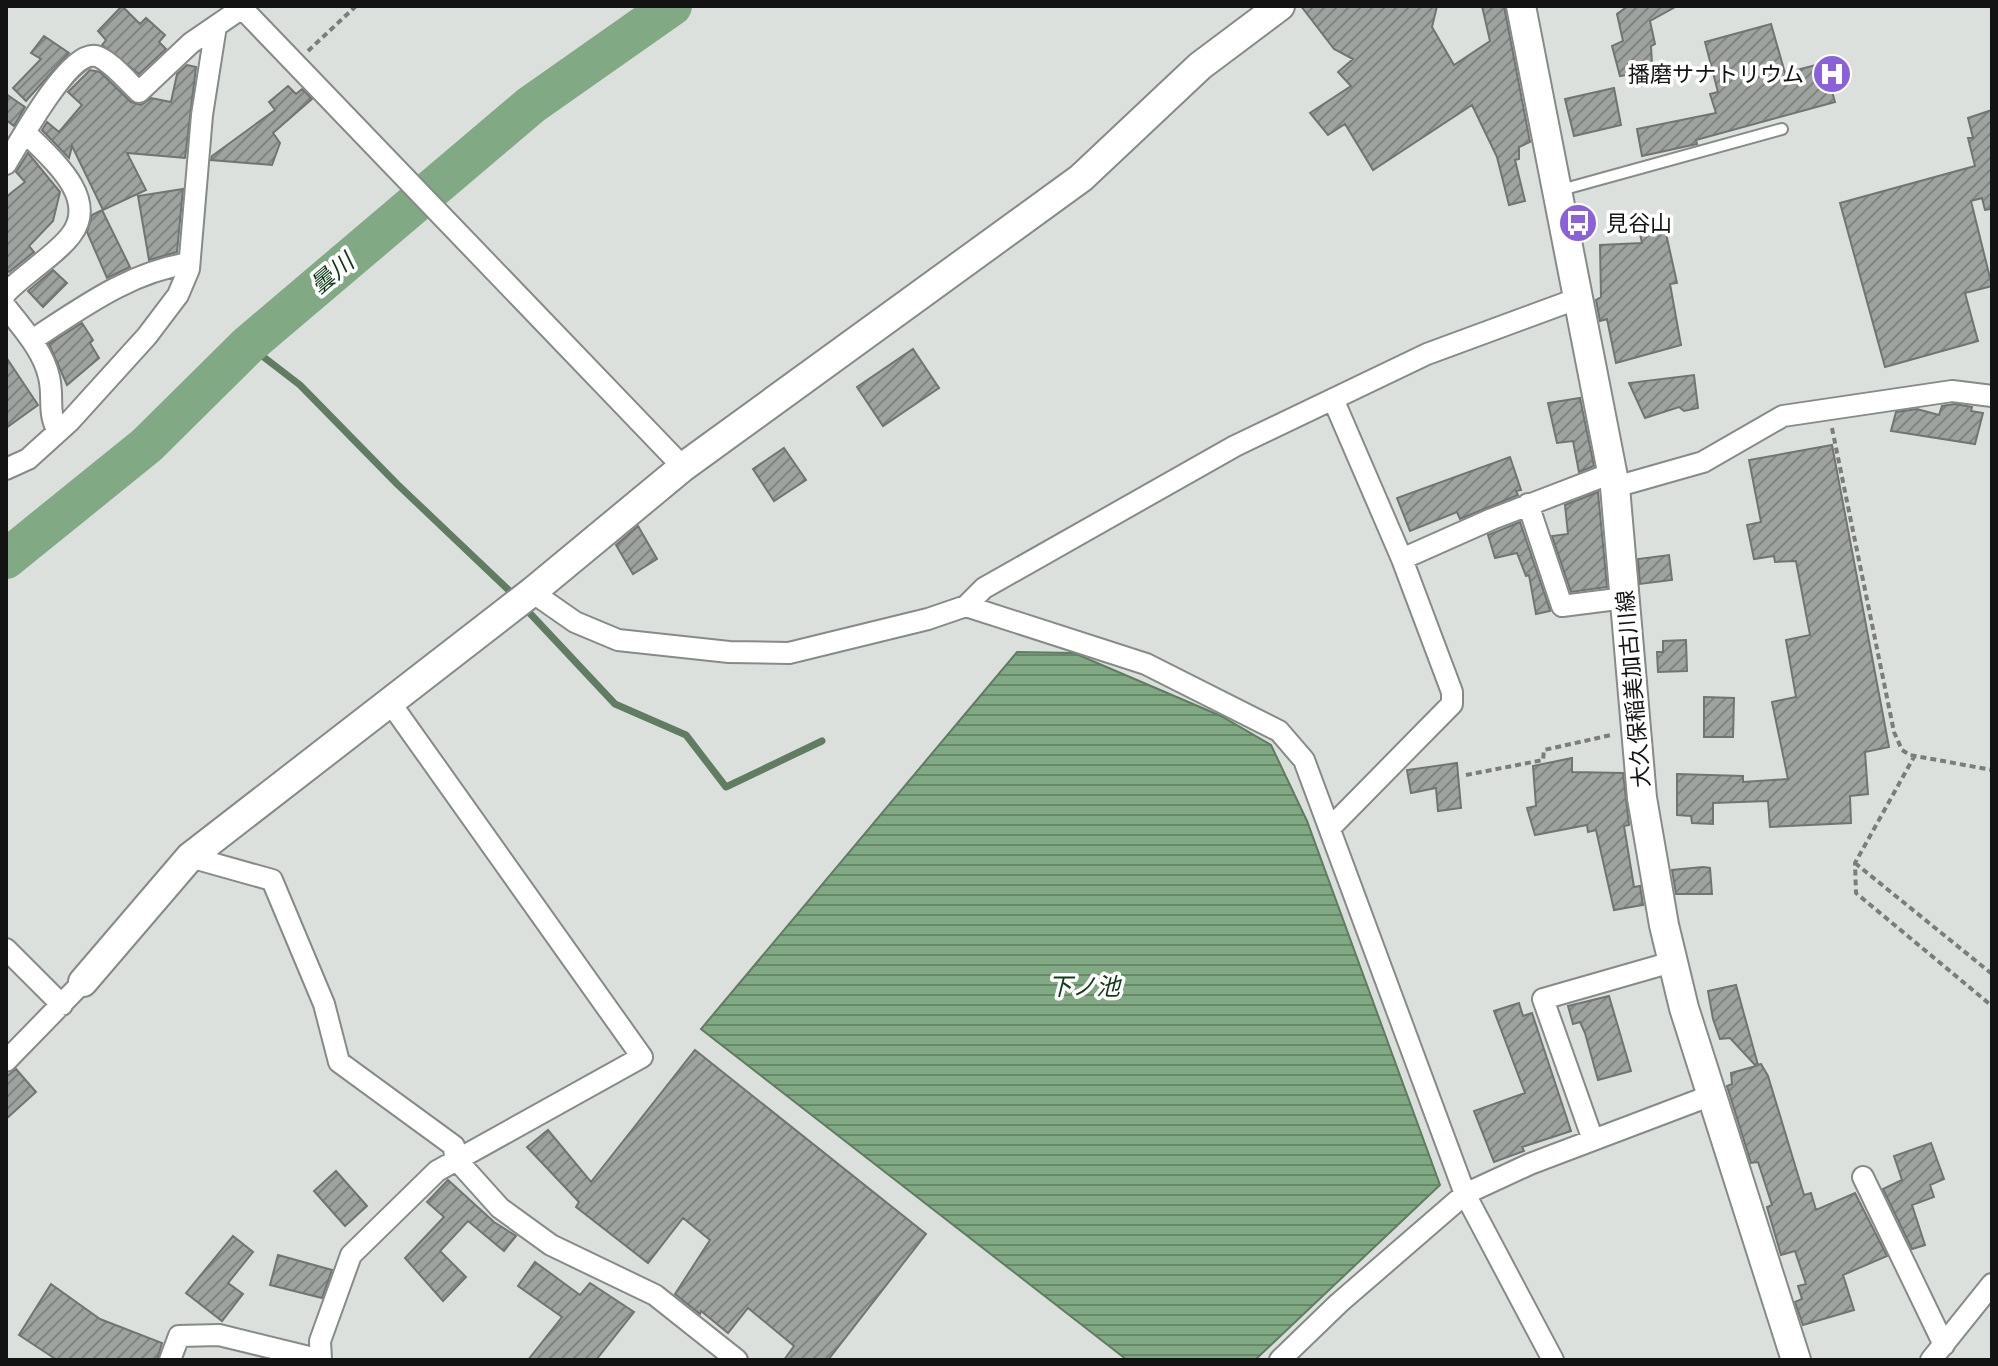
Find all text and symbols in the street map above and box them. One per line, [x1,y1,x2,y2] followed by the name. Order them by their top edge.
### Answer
[1811,53,1853,95] hospital icon: 播磨サナトリウム
[1628,62,1804,87] place label: 播磨サナトリウム
[1557,202,1599,244] bus stop icon: 見谷山
[1606,211,1672,236] place label: 見谷山
[305,246,361,299] water label: 曇川
[1612,589,1655,789] street label: 大久保稲美加古川線
[1048,973,1122,1000] water label: 下ノ池

